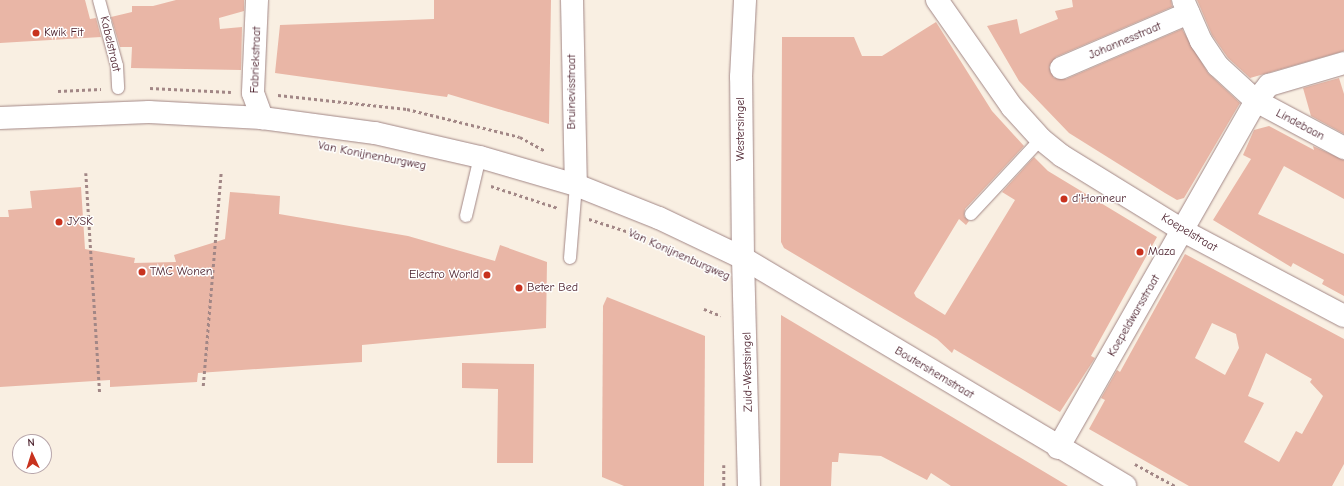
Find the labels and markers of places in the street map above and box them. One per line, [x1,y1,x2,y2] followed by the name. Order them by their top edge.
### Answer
[44,26,84,40] place label: Kwik Fit
[31,28,41,38] marker: Kwik Fit
[1072,192,1126,206] place label: d'Honneur
[1059,194,1069,204] marker: d'Honneur
[67,215,93,229] place label: JYSK
[54,217,64,227] marker: JYSK
[1148,245,1175,259] place label: Maza
[1135,247,1145,257] marker: Maza
[150,265,212,279] place label: TMC Wonen
[137,267,147,277] marker: TMC Wonen
[409,268,479,282] place label: Electro World
[482,270,492,280] marker: Electro World
[527,281,578,295] place label: Beter Bed
[514,283,524,293] marker: Beter Bed

